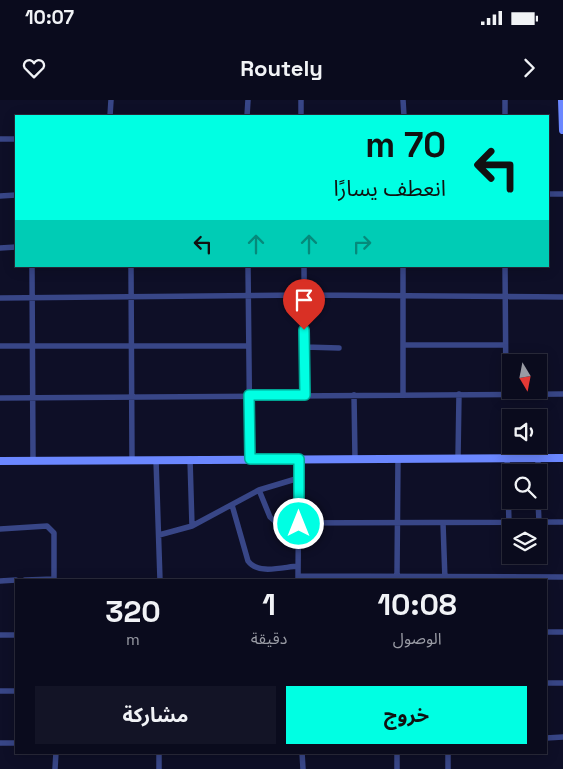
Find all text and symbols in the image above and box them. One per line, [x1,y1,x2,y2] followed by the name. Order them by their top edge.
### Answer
[25,5,74,30] text: 10:07
[20,54,48,82] icon: heart
[240,54,323,82] text: Routely
[515,54,543,82] icon: forward
[365,123,446,167] text: 70 m
[464,135,529,200] icon: left
[334,174,446,202] text: انعطف يسارًا
[189,230,217,258] icon: left
[242,230,270,258] icon: ahead
[295,230,323,258] icon: ahead
[348,230,376,258] icon: right
[283,279,325,330] pin
[290,286,318,314] icon: arrive
[502,354,548,399] north arrow
[502,354,547,564] map controls
[502,409,547,454] button: sound
[502,464,547,509] button: search
[272,497,324,549] position arrow
[502,519,547,564] button: layers
[262,585,276,624] text: 1
[377,585,457,624] text: 10:08
[105,592,161,631] text: 320
[251,628,287,649] text: دقيقة
[393,628,441,649] text: الوصول
[126,629,140,650] text: m
[35,686,276,744] button: مشاركة
[286,686,527,744] button: خروج

